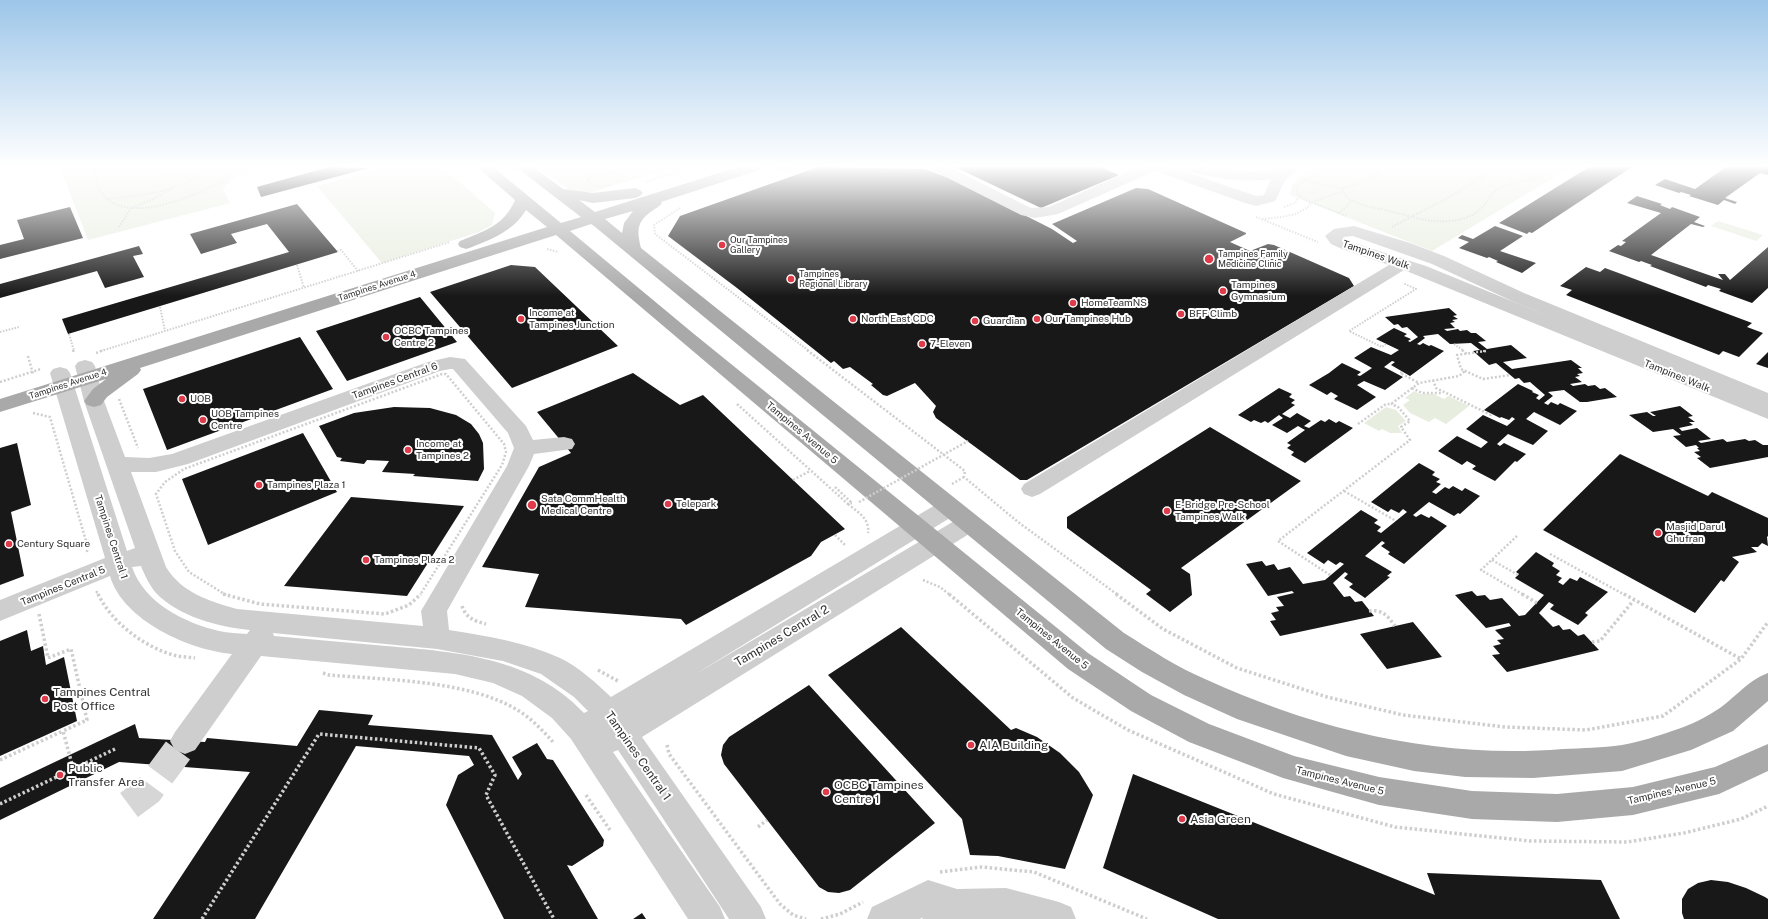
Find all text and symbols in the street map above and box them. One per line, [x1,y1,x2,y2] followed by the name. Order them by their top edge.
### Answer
[730,235,788,256] place label: Our Tampines Gallery
[1341,238,1411,272] street label: Tampines Walk
[717,240,727,250] marker: Our Tampines Gallery
[1218,249,1288,270] place label: Tampines Family Medicine Clinic
[1203,253,1215,265] marker: Tampines Family Medicine Clinic
[337,268,417,304] street label: Tampines Avenue 4
[799,269,868,290] place label: Tampines Regional Library
[786,274,796,284] marker: Tampines Regional Library
[1231,279,1286,302] place label: Tampines Gymnasium
[1218,286,1228,296] marker: Tampines Gymnasium
[1081,297,1147,309] place label: HomeTeamNS
[1068,298,1078,308] marker: HomeTeamNS
[529,307,614,330] place label: Income at Tampines Junction
[1189,308,1237,320] place label: BFF Climb
[1176,309,1186,319] marker: BFF Climb
[861,313,934,325] place label: North East CDC
[1045,313,1131,325] place label: Our Tampines Hub
[516,314,526,324] marker: Income at Tampines Junction
[848,314,858,324] marker: North East CDC
[1032,314,1042,324] marker: Our Tampines Hub
[983,315,1025,327] place label: Guardian
[970,316,980,326] marker: Guardian
[394,325,469,348] place label: OCBC Tampines Centre 2
[381,332,391,342] marker: OCBC Tampines Centre 2
[930,338,971,350] place label: 7-Eleven
[917,339,927,349] marker: 7-Eleven
[1642,357,1712,395] street label: Tampines Walk
[351,360,439,402] street label: Tampines Central 6
[28,366,108,402] street label: Tampines Avenue 4
[190,393,211,405] place label: UOB
[177,394,187,404] marker: UOB
[764,399,840,467] street label: Tampines Avenue 5
[211,408,279,432] place label: UOB Tampines Centre
[198,415,208,425] marker: UOB Tampines Centre
[416,438,469,462] place label: Income at Tampines 2
[403,445,413,455] marker: Income at Tampines 2
[267,479,346,491] place label: Tampines Plaza 1
[254,480,264,490] marker: Tampines Plaza 1
[92,493,130,581] street label: Tampines Central 1
[541,493,626,516] place label: Sata CommHealth Medical Centre
[676,498,716,510] place label: Telepark
[526,499,538,511] marker: Sata CommHealth Medical Centre
[663,499,673,509] marker: Telepark
[1175,499,1270,522] place label: E-Bridge Pre-School Tampines Walk
[1162,506,1172,516] marker: E-Bridge Pre-School Tampines Walk
[1666,521,1724,544] place label: Masjid Darul Ghufran
[1653,528,1663,538] marker: Masjid Darul Ghufran
[17,538,90,550] place label: Century Square
[4,539,14,549] marker: Century Square
[374,554,455,566] place label: Tampines Plaza 2
[361,555,371,565] marker: Tampines Plaza 2
[19,564,107,608] street label: Tampines Central 5
[732,602,832,670] street label: Tampines Central 2
[1013,606,1091,672] street label: Tampines Avenue 5
[53,685,150,713] place label: Tampines Central Post Office
[40,694,50,704] marker: Tampines Central Post Office
[602,709,674,803] street label: Tampines Central 1
[979,738,1049,752] place label: AIA Building
[966,740,976,750] marker: AIA Building
[68,761,144,789] place label: Public Transfer Area
[1295,764,1385,798] street label: Tampines Avenue 5
[55,770,65,780] marker: Public Transfer Area
[1627,775,1717,807] street label: Tampines Avenue 5
[834,778,924,806] place label: OCBC Tampines Centre 1
[821,787,831,797] marker: OCBC Tampines Centre 1
[1190,812,1251,826] place label: Asia Green
[1177,814,1187,824] marker: Asia Green

